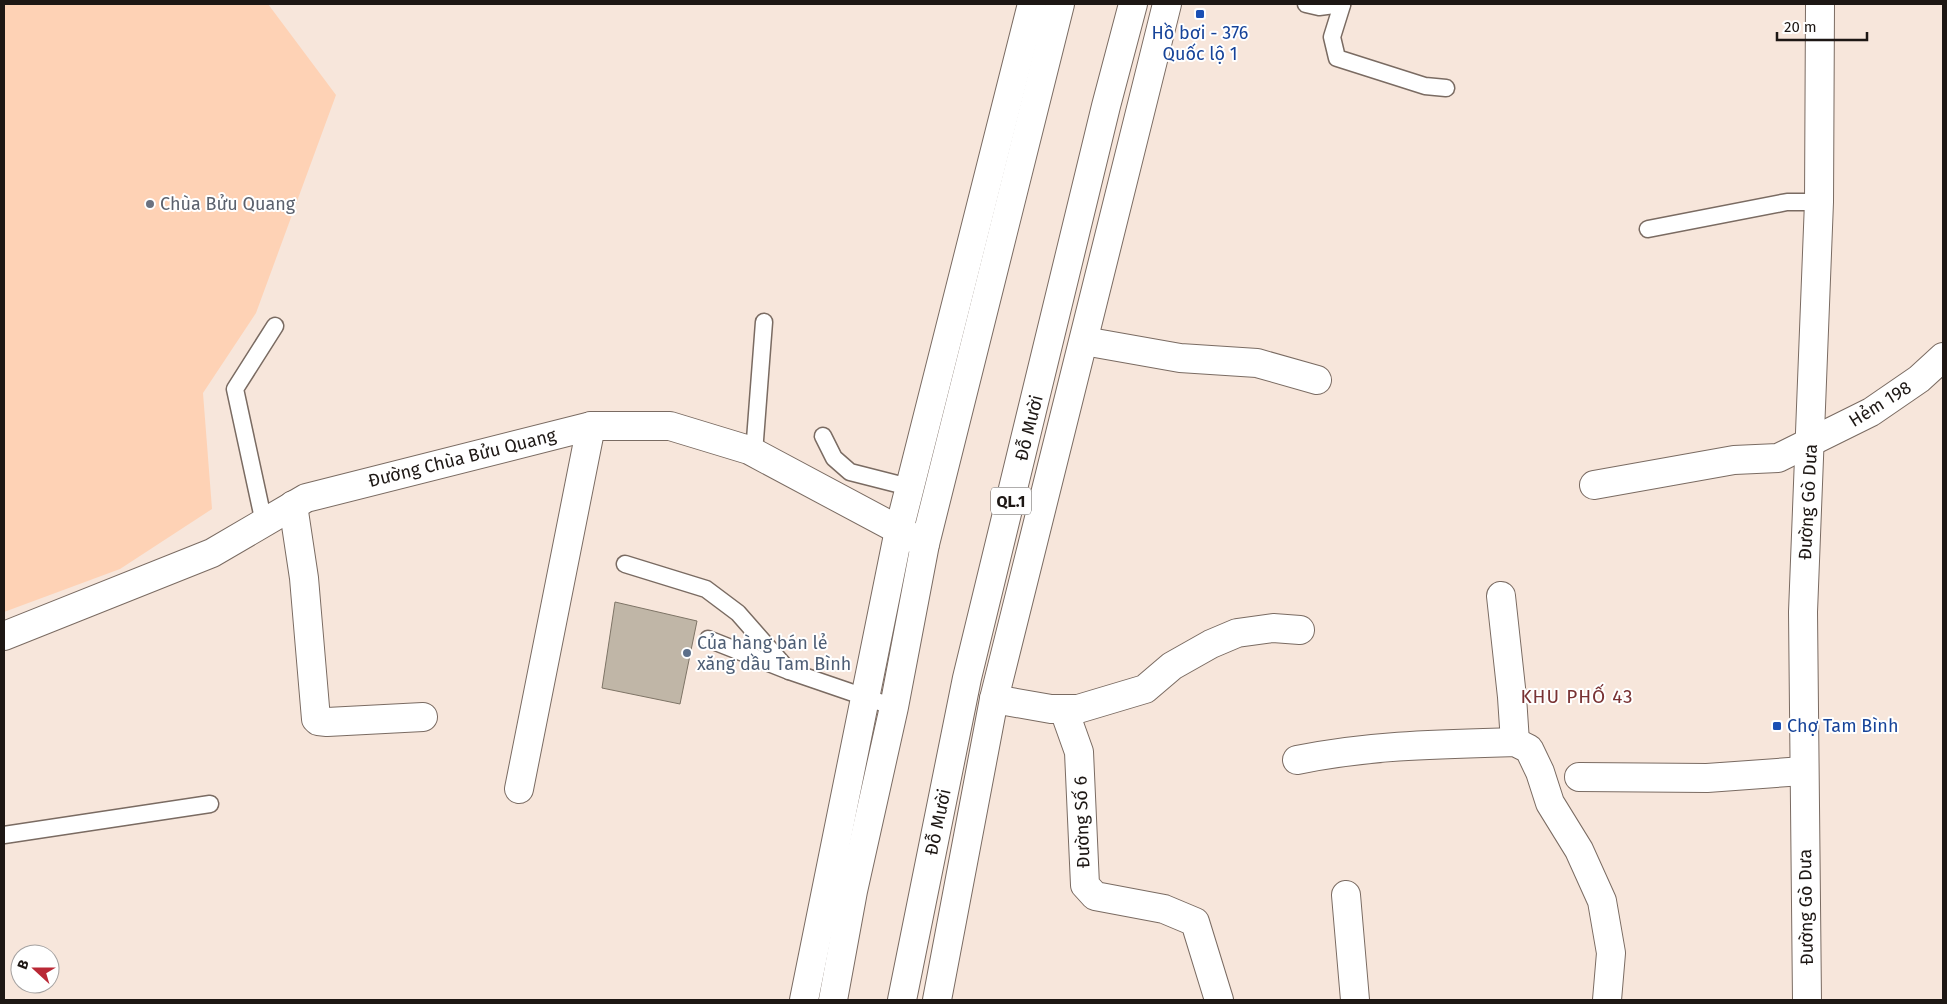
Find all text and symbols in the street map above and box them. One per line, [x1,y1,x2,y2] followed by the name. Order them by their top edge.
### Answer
[1194,8,1206,20] marker: Hồ bơi - 376 Quốc lộ 1
[1777,10,1867,42] scale bar
[1784,18,1817,36] text: 20 m
[1152,22,1248,65] place label: Hồ bơi - 376 Quốc lộ 1
[160,193,296,215] place label: Chùa Bửu Quang
[144,198,156,210] marker: Chùa Bửu Quang
[1845,376,1915,432] street label: Hẻm 198
[1009,392,1048,463] street label: Đỗ Mười
[366,424,559,492] street label: Đường Chùa Bửu Quang
[1794,443,1822,561] street label: Đường Gò Dưa
[991,488,1031,514] road number: QL.1
[697,632,851,675] place label: Của hàng bán lẻ xăng dầu Tam Bình
[681,647,693,659] marker: Của hàng bán lẻ xăng dầu Tam Bình
[1520,683,1634,708] district label: KHU PHỐ 43
[1787,715,1898,737] place label: Chợ Tam Bình
[1771,720,1783,732] marker: Chợ Tam Bình
[1069,775,1095,869] street label: Đường Số 6
[919,787,956,857] street label: Đỗ Mười
[1794,849,1818,965] street label: Đường Gò Dưa
[10,944,60,994] north arrow
[14,957,33,972] text: B

